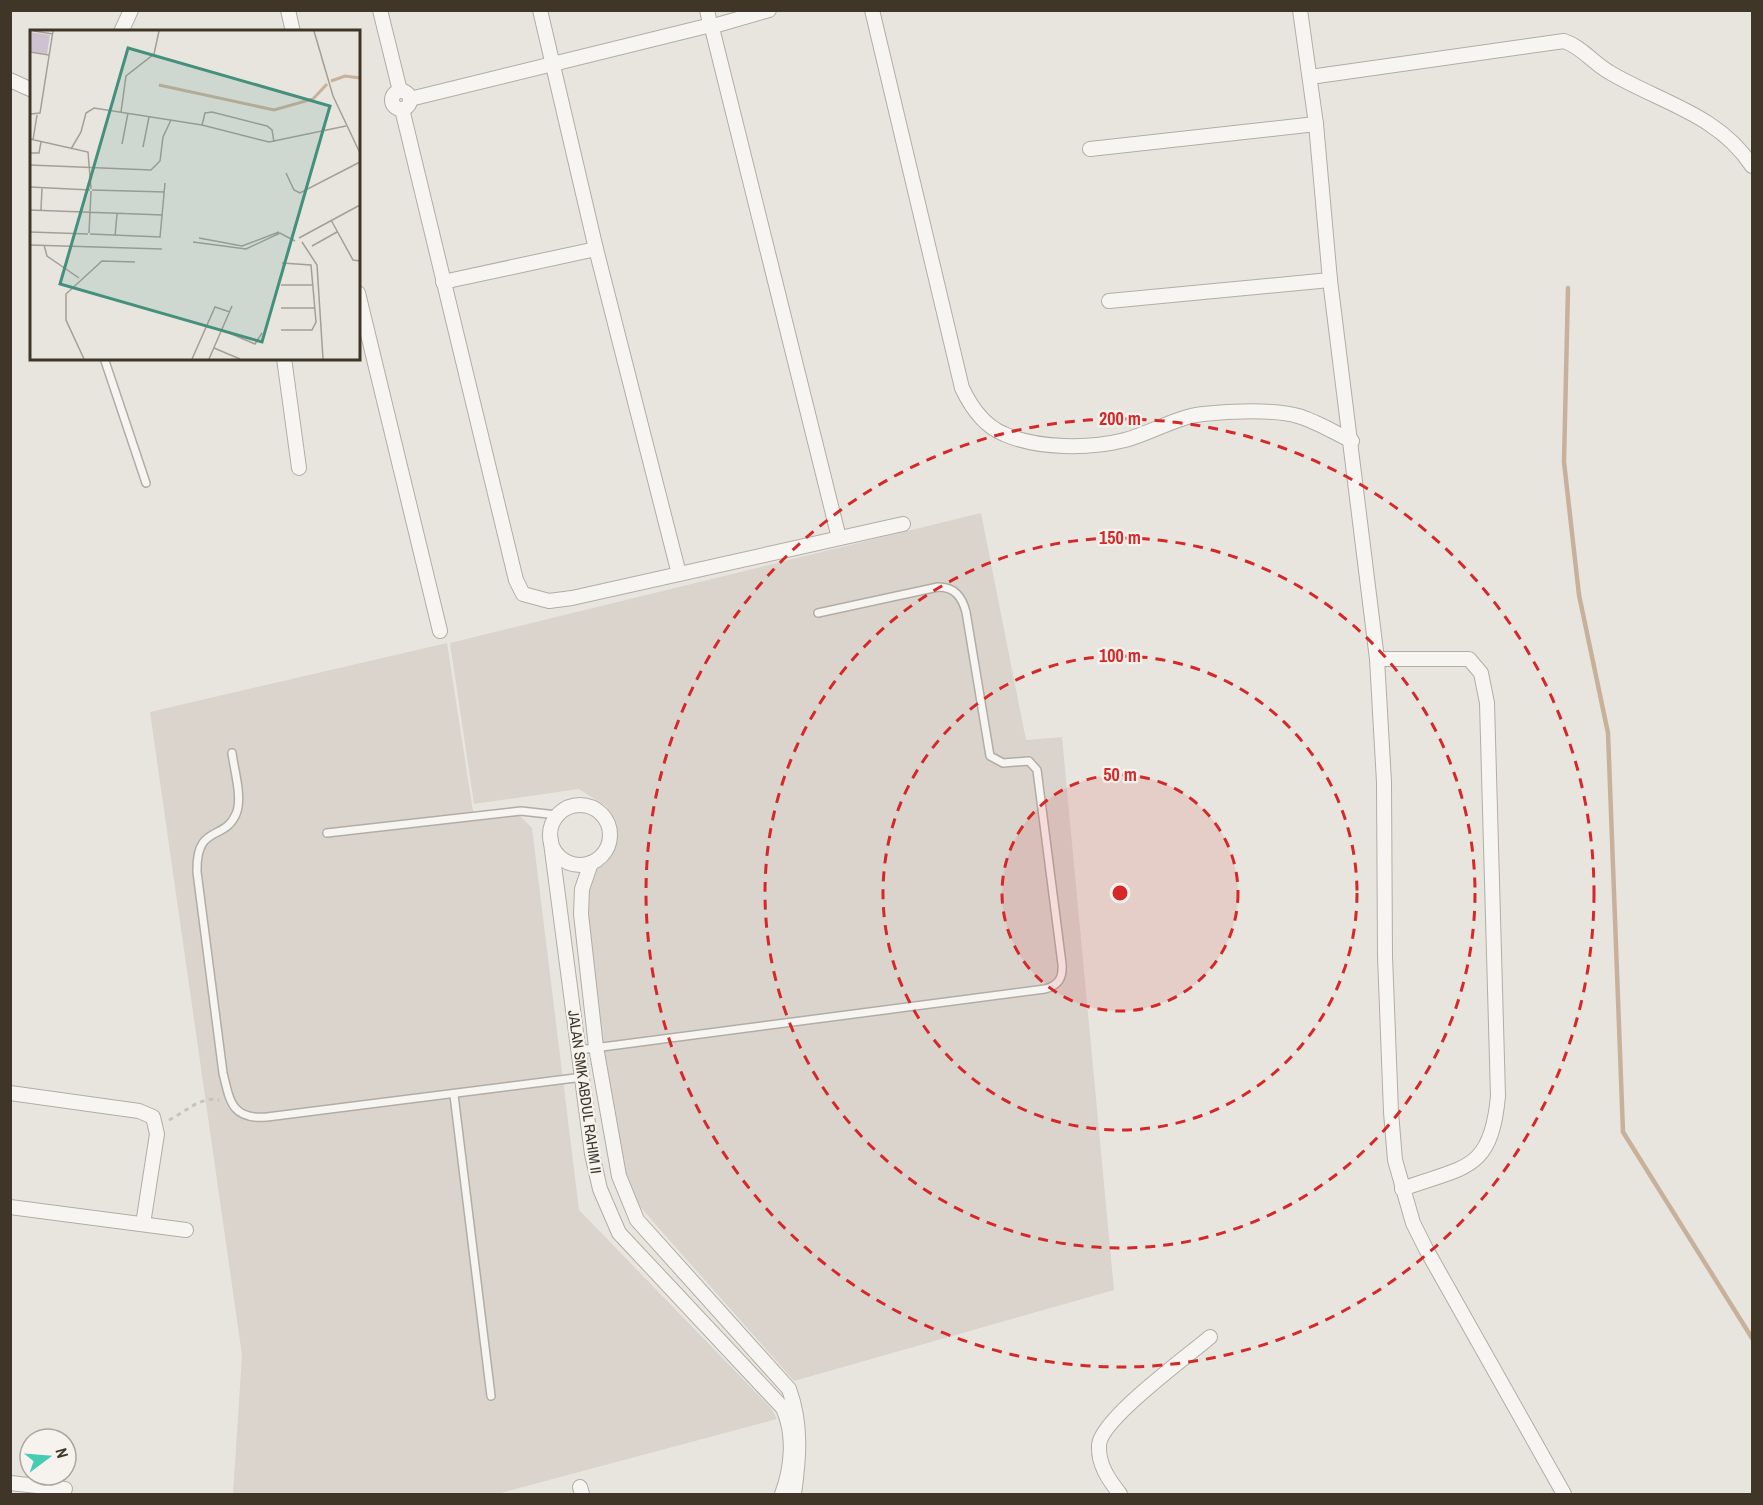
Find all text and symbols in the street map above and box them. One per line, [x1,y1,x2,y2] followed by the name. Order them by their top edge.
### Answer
[30,30,360,360] inset map
[1099,406,1141,431] text: 200 m
[1099,525,1141,550] text: 150 m
[1099,643,1141,668] text: 100 m
[1103,762,1137,787] text: 50 m
[1110,883,1130,903] centre of rings
[563,1009,607,1175] street label: JALAN SMK ABDUL RAHIM II
[18,1427,78,1487] north arrow
[51,1445,74,1460] text: N

